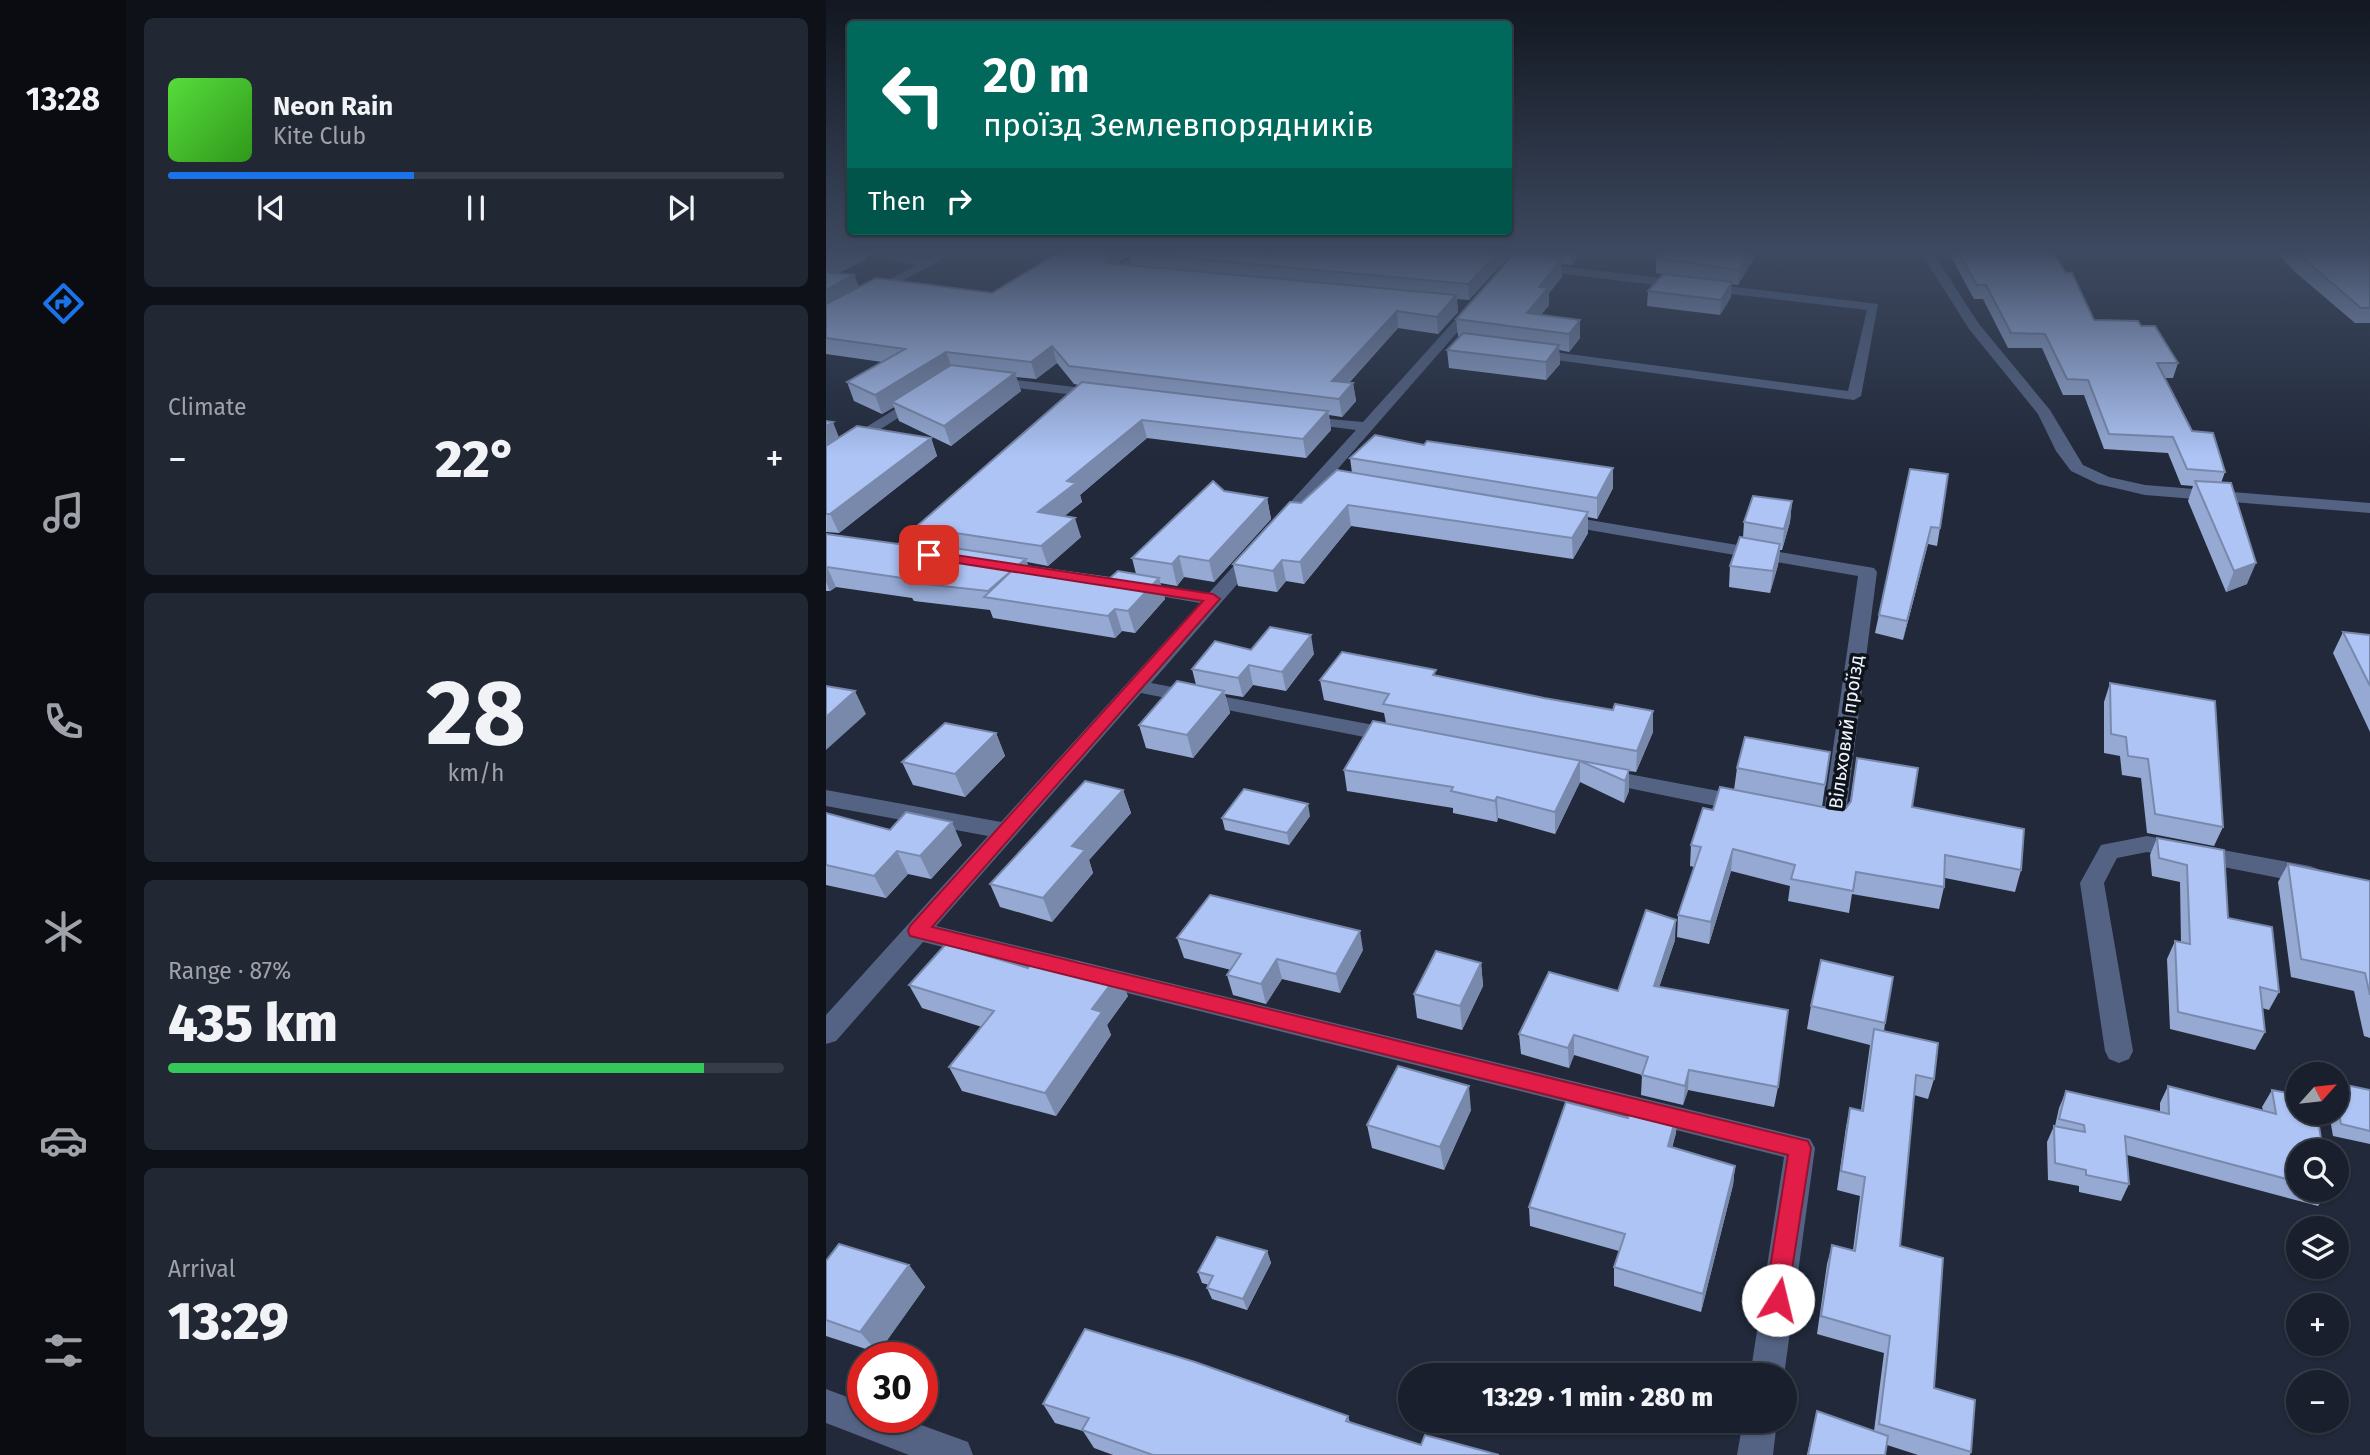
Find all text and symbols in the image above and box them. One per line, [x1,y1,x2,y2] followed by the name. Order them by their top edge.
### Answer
[983,46,1090,105] text: 20 m
[868,49,959,140] icon: left
[26,80,100,118] text: 13:28
[273,91,393,122] text: Neon Rain
[983,106,1374,144] text: проїзд Землевпорядників
[273,122,366,150] text: Kite Club
[940,182,978,220] icon: right
[868,186,926,217] text: Then
[252,189,290,227] icon: previous
[457,189,495,227] icon: pause
[662,189,700,227] icon: next
[39,279,88,328] icon: directions
[168,393,247,421] text: Climate
[435,428,517,491] text: 22°
[168,436,187,482] text: −
[765,436,784,482] text: +
[39,488,88,537] icon: music
[899,525,959,585] pin
[910,536,948,574] icon: arrive
[1824,654,1868,810] street label: Вільховий проїзд
[426,659,526,768] text: 28
[39,697,88,746] icon: phone
[448,759,504,787] text: km/h
[39,907,88,956] icon: climate
[168,957,291,985] text: Range · 87%
[168,992,338,1055] text: 435 km
[2286,1062,2348,1125] north arrow
[2286,1062,2349,1433] map controls
[39,1116,88,1165] icon: car
[2286,1139,2349,1202] button: search
[2286,1216,2349,1279] button: layers
[168,1255,235,1283] text: Arrival
[1741,1263,1815,1337] position arrow
[168,1290,289,1353] text: 13:29
[2286,1293,2349,1356] button: +
[39,1326,88,1375] icon: filters
[847,1342,938,1433] speed limit sign: 30
[2286,1370,2349,1433] button: −
[1482,1382,1713,1413] text: 13:29 · 1 min · 280 m

